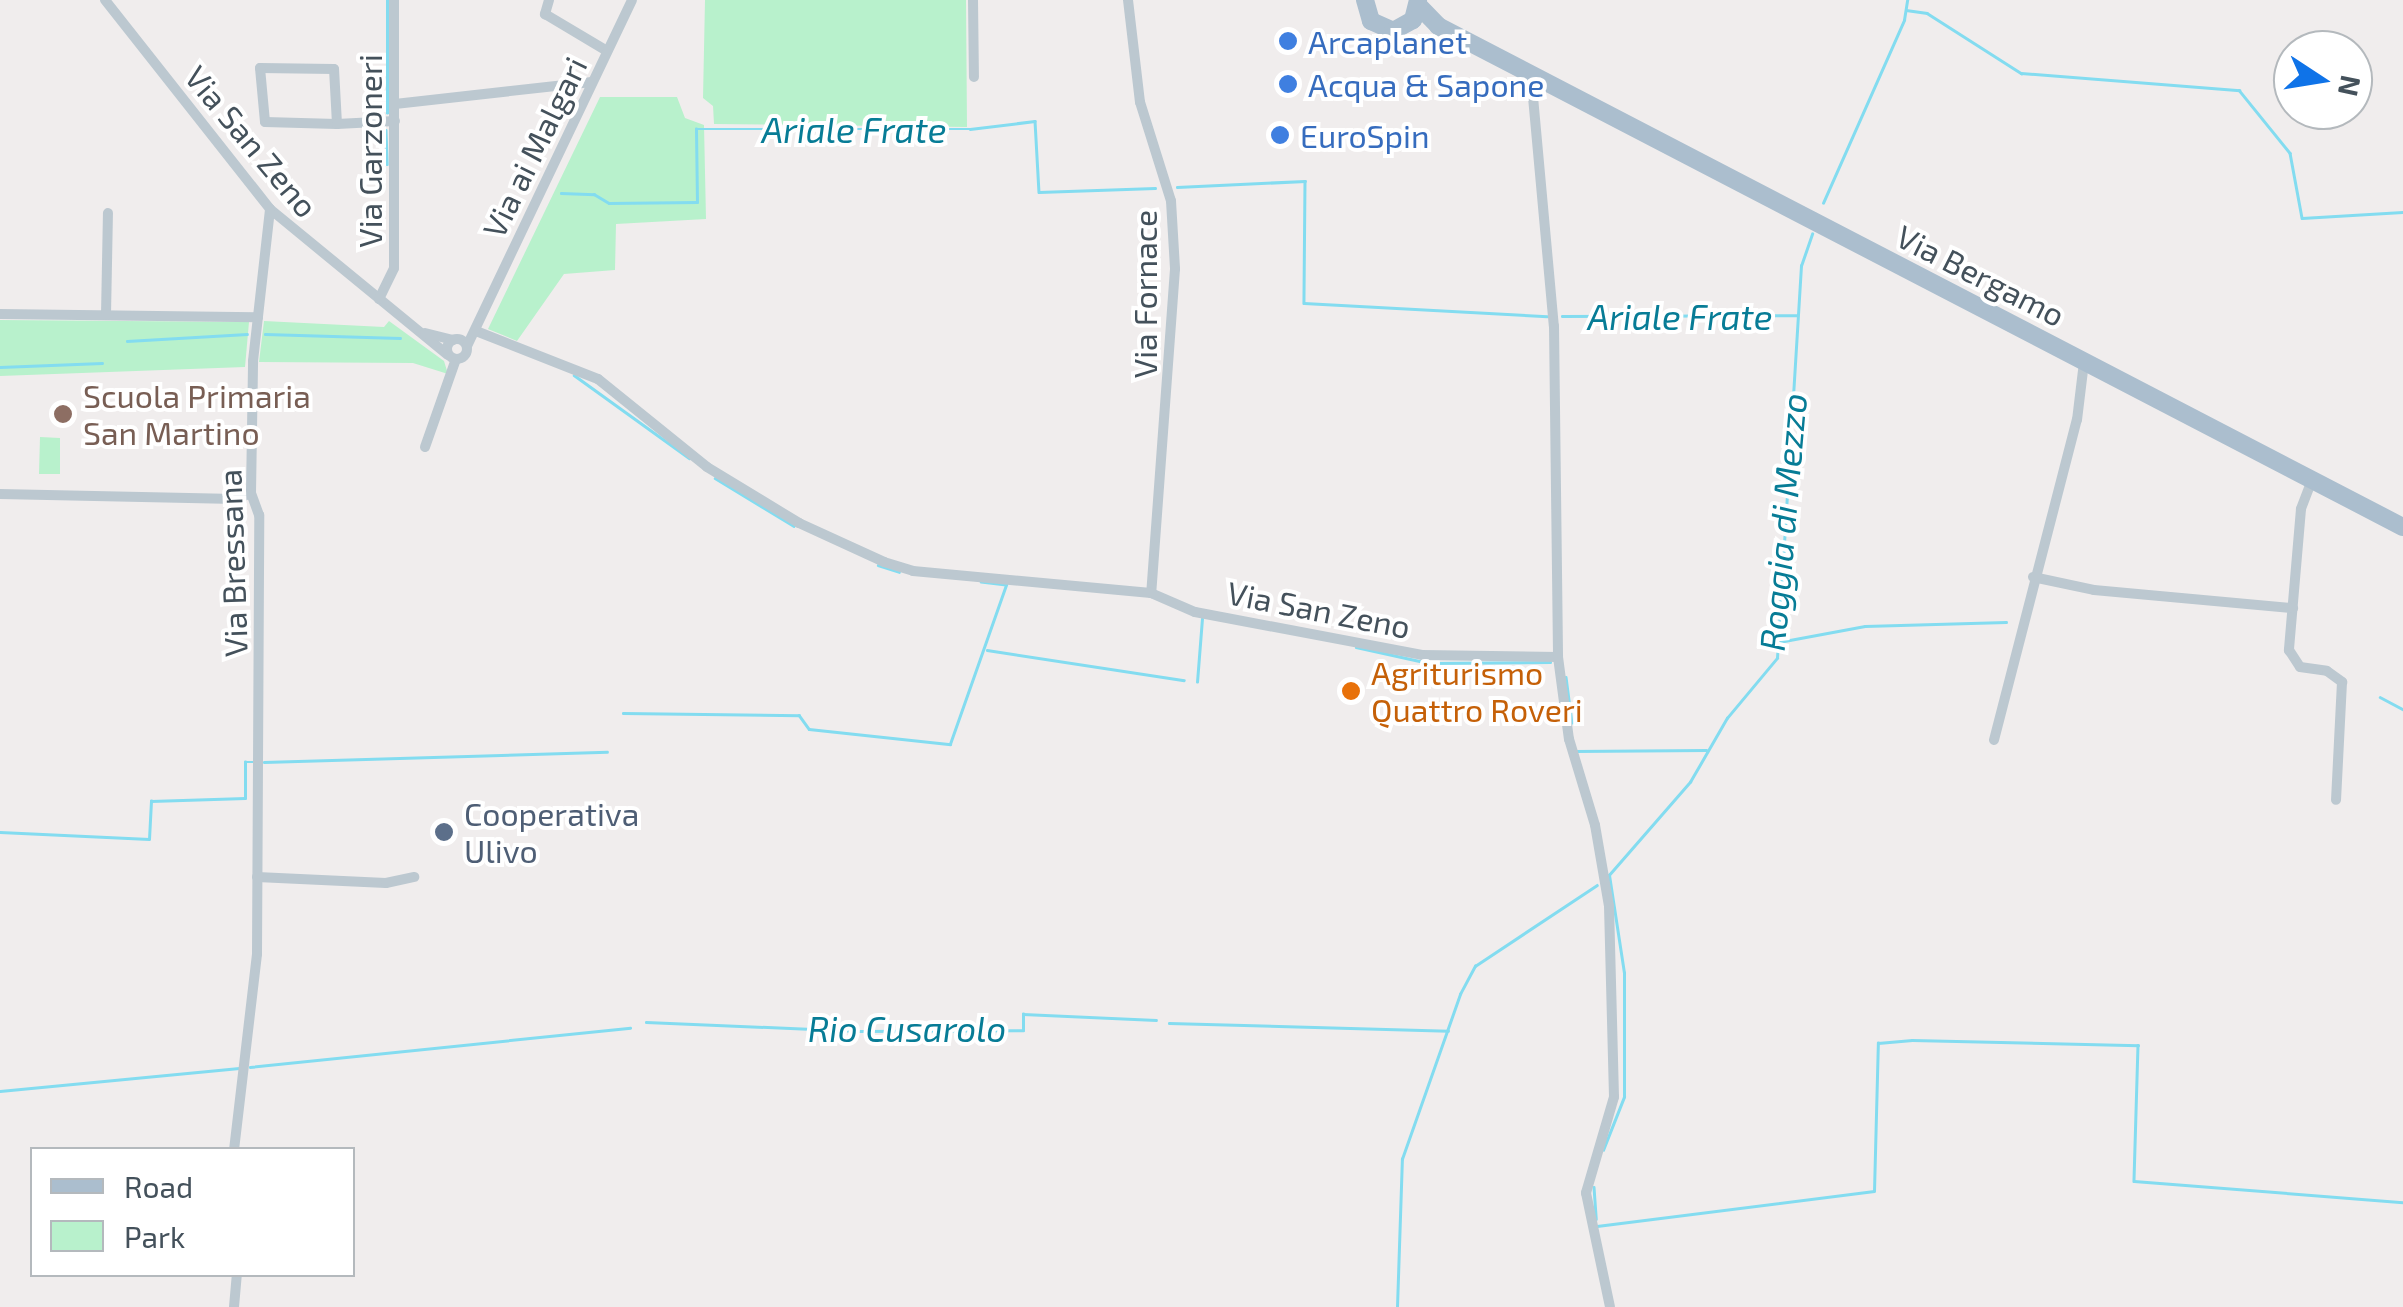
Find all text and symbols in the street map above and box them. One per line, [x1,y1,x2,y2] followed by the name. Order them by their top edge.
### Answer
[1308,22,1467,60] place label: Arcaplanet
[1277,30,1299,52] marker: Arcaplanet
[2273,30,2373,130] north arrow
[474,51,594,243] street label: Via ai Malgari
[350,54,388,248] street label: Via Garzoneri
[178,58,326,224] street label: Via San Zeno
[1308,65,1544,103] place label: Acqua & Sapone
[2332,72,2369,99] text: N
[1277,73,1299,95] marker: Acqua & Sapone
[761,108,947,150] water label: Ariale Frate
[1300,116,1430,154] place label: EuroSpin
[1269,124,1291,146] marker: EuroSpin
[1125,210,1163,378] street label: Via Fornace
[1891,216,2071,334] street label: Via Bergamo
[1587,295,1773,337] water label: Ariale Frate
[83,377,311,452] place label: Scuola Primaria San Martino
[1750,391,1814,653] water label: Roggia di Mezzo
[52,403,74,425] marker: Scuola Primaria San Martino
[210,468,254,658] street label: Via Bressana
[1224,572,1414,646] street label: Via San Zeno
[1371,654,1583,729] place label: Agriturismo Quattro Roveri
[1340,680,1362,702] marker: Agriturismo Quattro Roveri
[464,795,639,870] place label: Cooperativa Ulivo
[433,821,455,843] marker: Cooperativa Ulivo
[808,1007,1006,1049] water label: Rio Cusarolo
[30,1147,355,1277] legend
[124,1168,193,1204] text: Road
[124,1218,185,1254] text: Park

